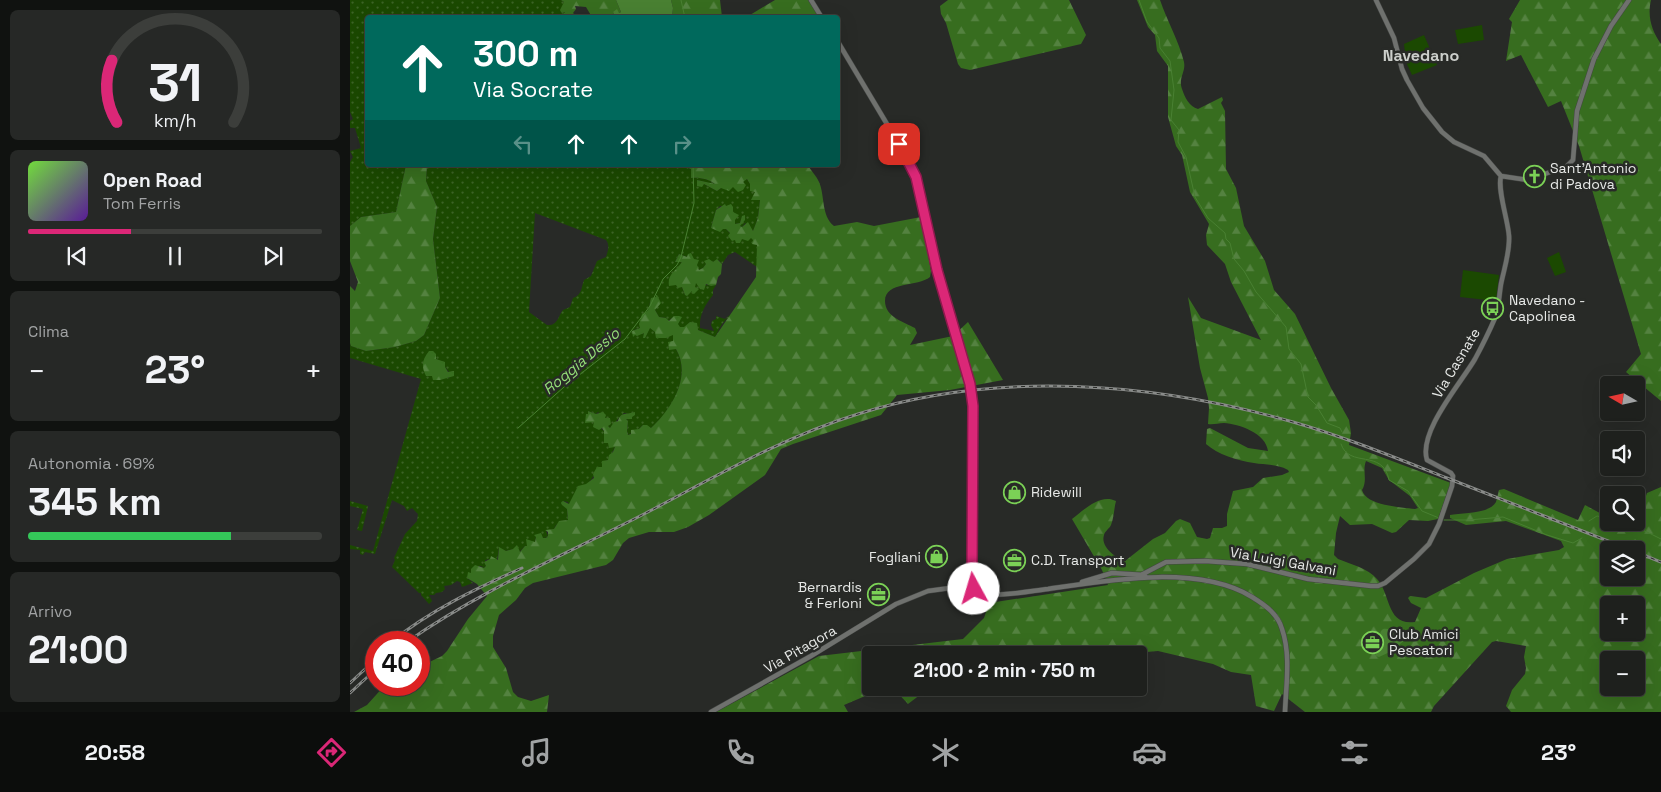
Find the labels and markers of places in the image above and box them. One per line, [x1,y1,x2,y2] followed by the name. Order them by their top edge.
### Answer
[878,123,920,165] pin
[1550,159,1637,193] place label: Sant'Antonio di Padova
[1522,164,1546,188] church icon: Sant'Antonio di Padova
[1509,291,1585,325] place label: Navedano - Capolinea
[1481,296,1505,320] bus stop icon: Navedano - Capolinea
[1003,480,1027,504] shop icon: Ridewill
[1031,483,1082,501] place label: Ridewill
[925,545,949,569] shop icon: Fogliani
[869,548,921,566] place label: Fogliani
[1003,548,1027,572] office icon: C.D. Transport
[1031,551,1124,569] place label: C.D. Transport
[798,578,862,612] place label: Bernardis & Ferloni
[866,583,890,607] office icon: Bernardis & Ferloni
[1389,625,1459,659] place label: Club Amici Pescatori
[1361,630,1385,654] office icon: Club Amici Pescatori

